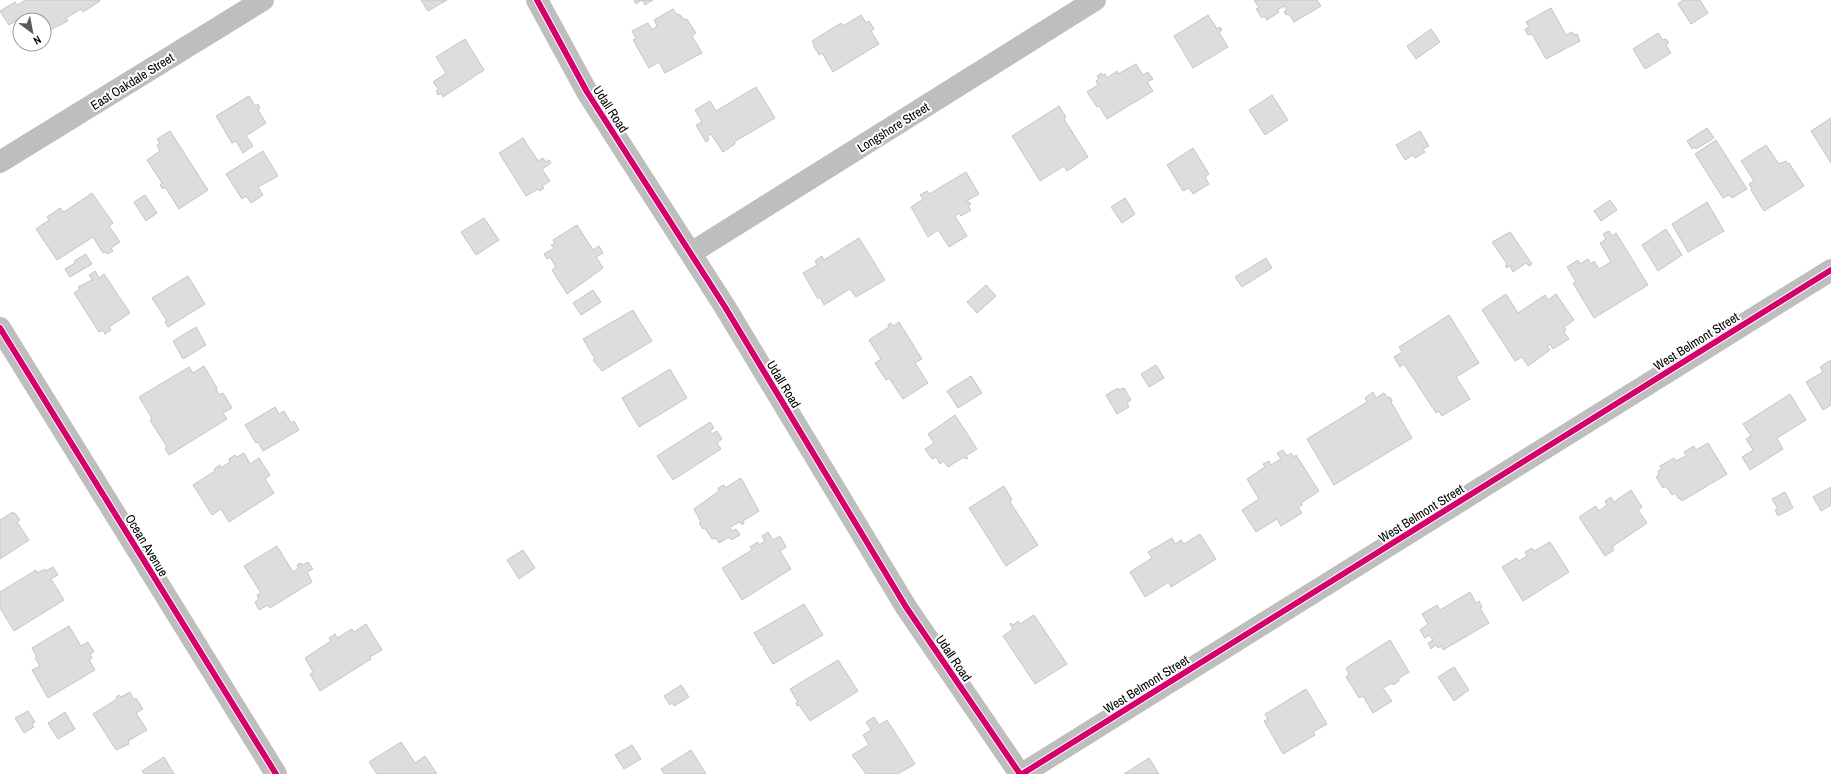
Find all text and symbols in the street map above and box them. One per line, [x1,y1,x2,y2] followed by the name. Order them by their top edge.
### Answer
[12,12,52,52] north arrow
[31,33,44,48] text: N
[87,49,177,114] street label: East Oakdale Street
[589,83,632,136] street label: Udall Road
[854,99,932,156] street label: Longshore Street
[1650,308,1742,374] street label: West Belmont Street
[763,357,804,411] street label: Udall Road
[1375,480,1467,546] street label: West Belmont Street
[121,511,172,580] street label: Ocean Avenue
[932,632,975,685] street label: Udall Road
[1100,651,1192,717] street label: West Belmont Street

